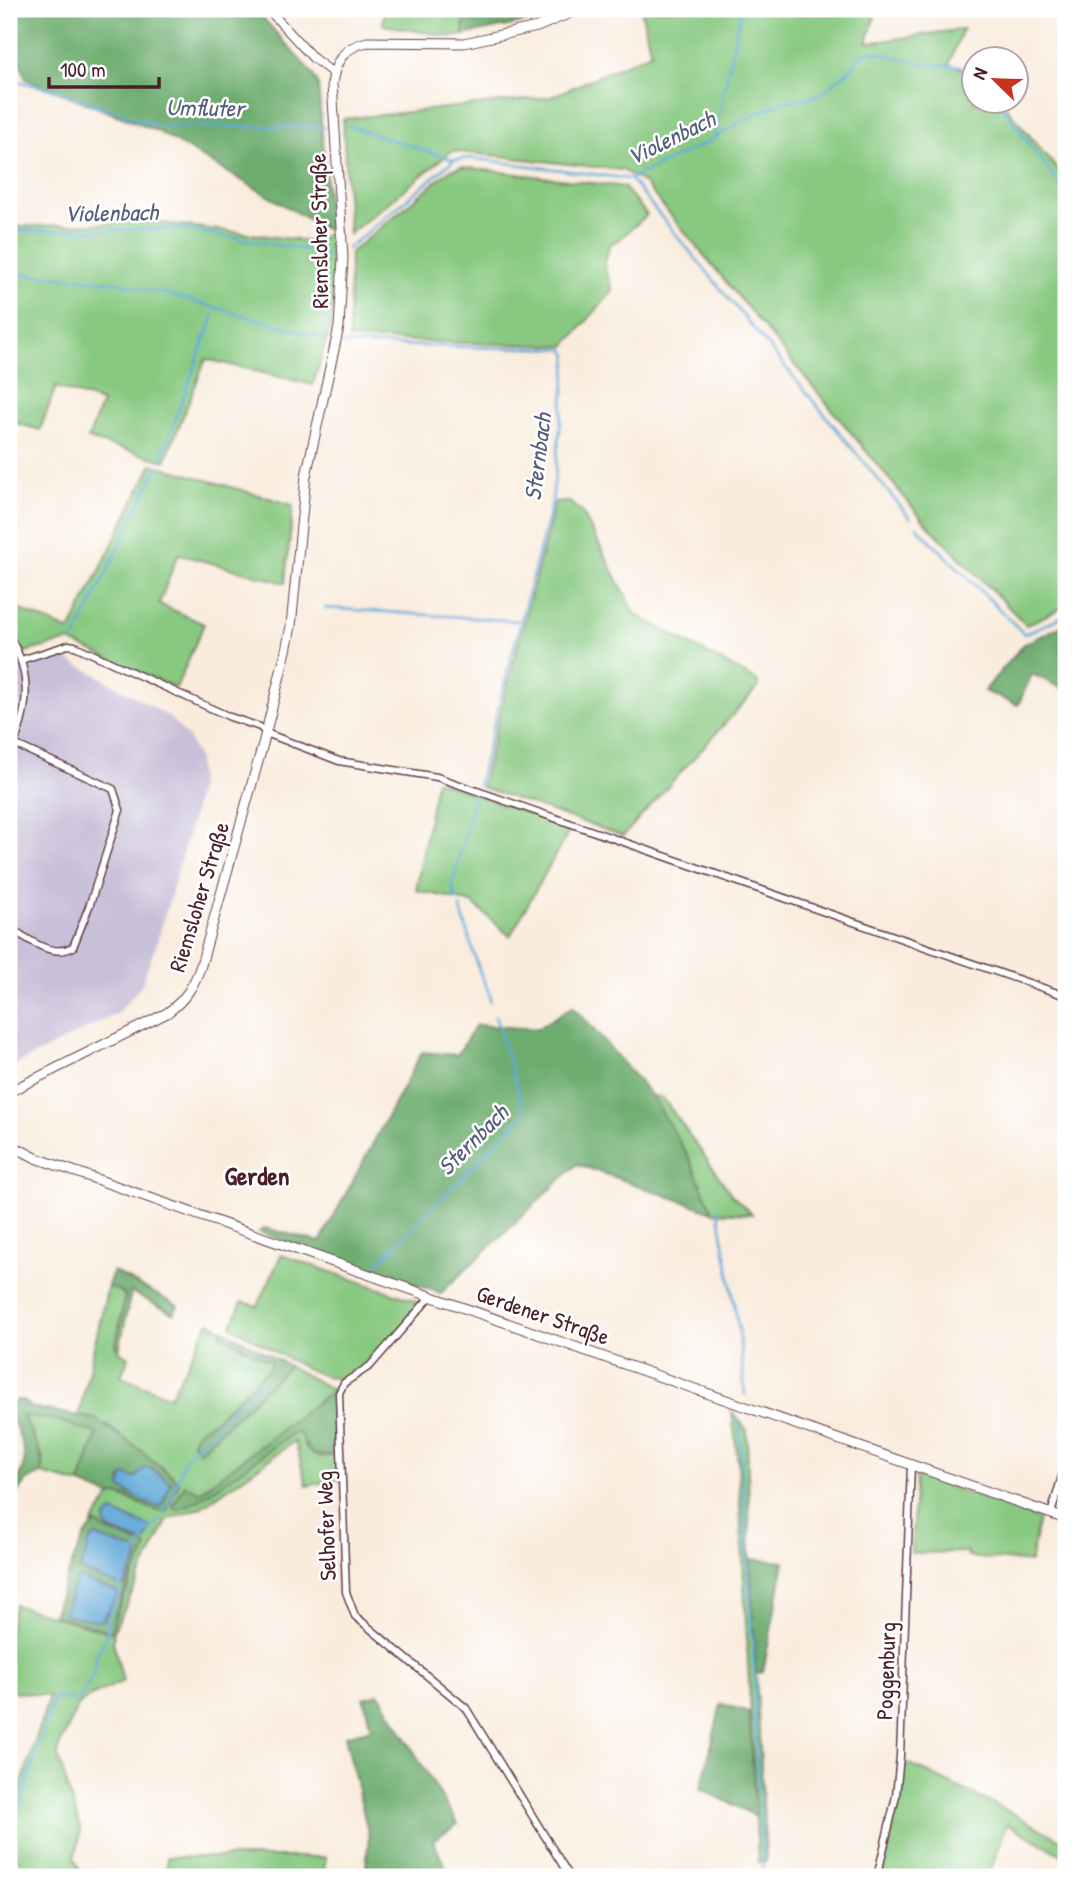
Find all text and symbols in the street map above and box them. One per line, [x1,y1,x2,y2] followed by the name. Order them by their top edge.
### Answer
[49,46,159,90] scale bar
[960,46,1030,116] north arrow
[60,55,106,84] text: 100 m
[965,64,993,83] text: N
[166,90,247,124] water label: Umfluter
[621,101,722,172] water label: Violenbach
[302,153,335,309] street label: Riemsloher Straße
[64,195,160,229] water label: Violenbach
[516,410,558,502] water label: Sternbach
[161,818,236,976] street label: Riemsloher Straße
[430,1096,516,1182] water label: Sternbach
[224,1158,290,1193] district label: Gerden
[473,1277,614,1352] street label: Gerdener Straße
[308,1471,343,1581] street label: Selhofer Weg
[868,1621,903,1721] street label: Poggenburg

